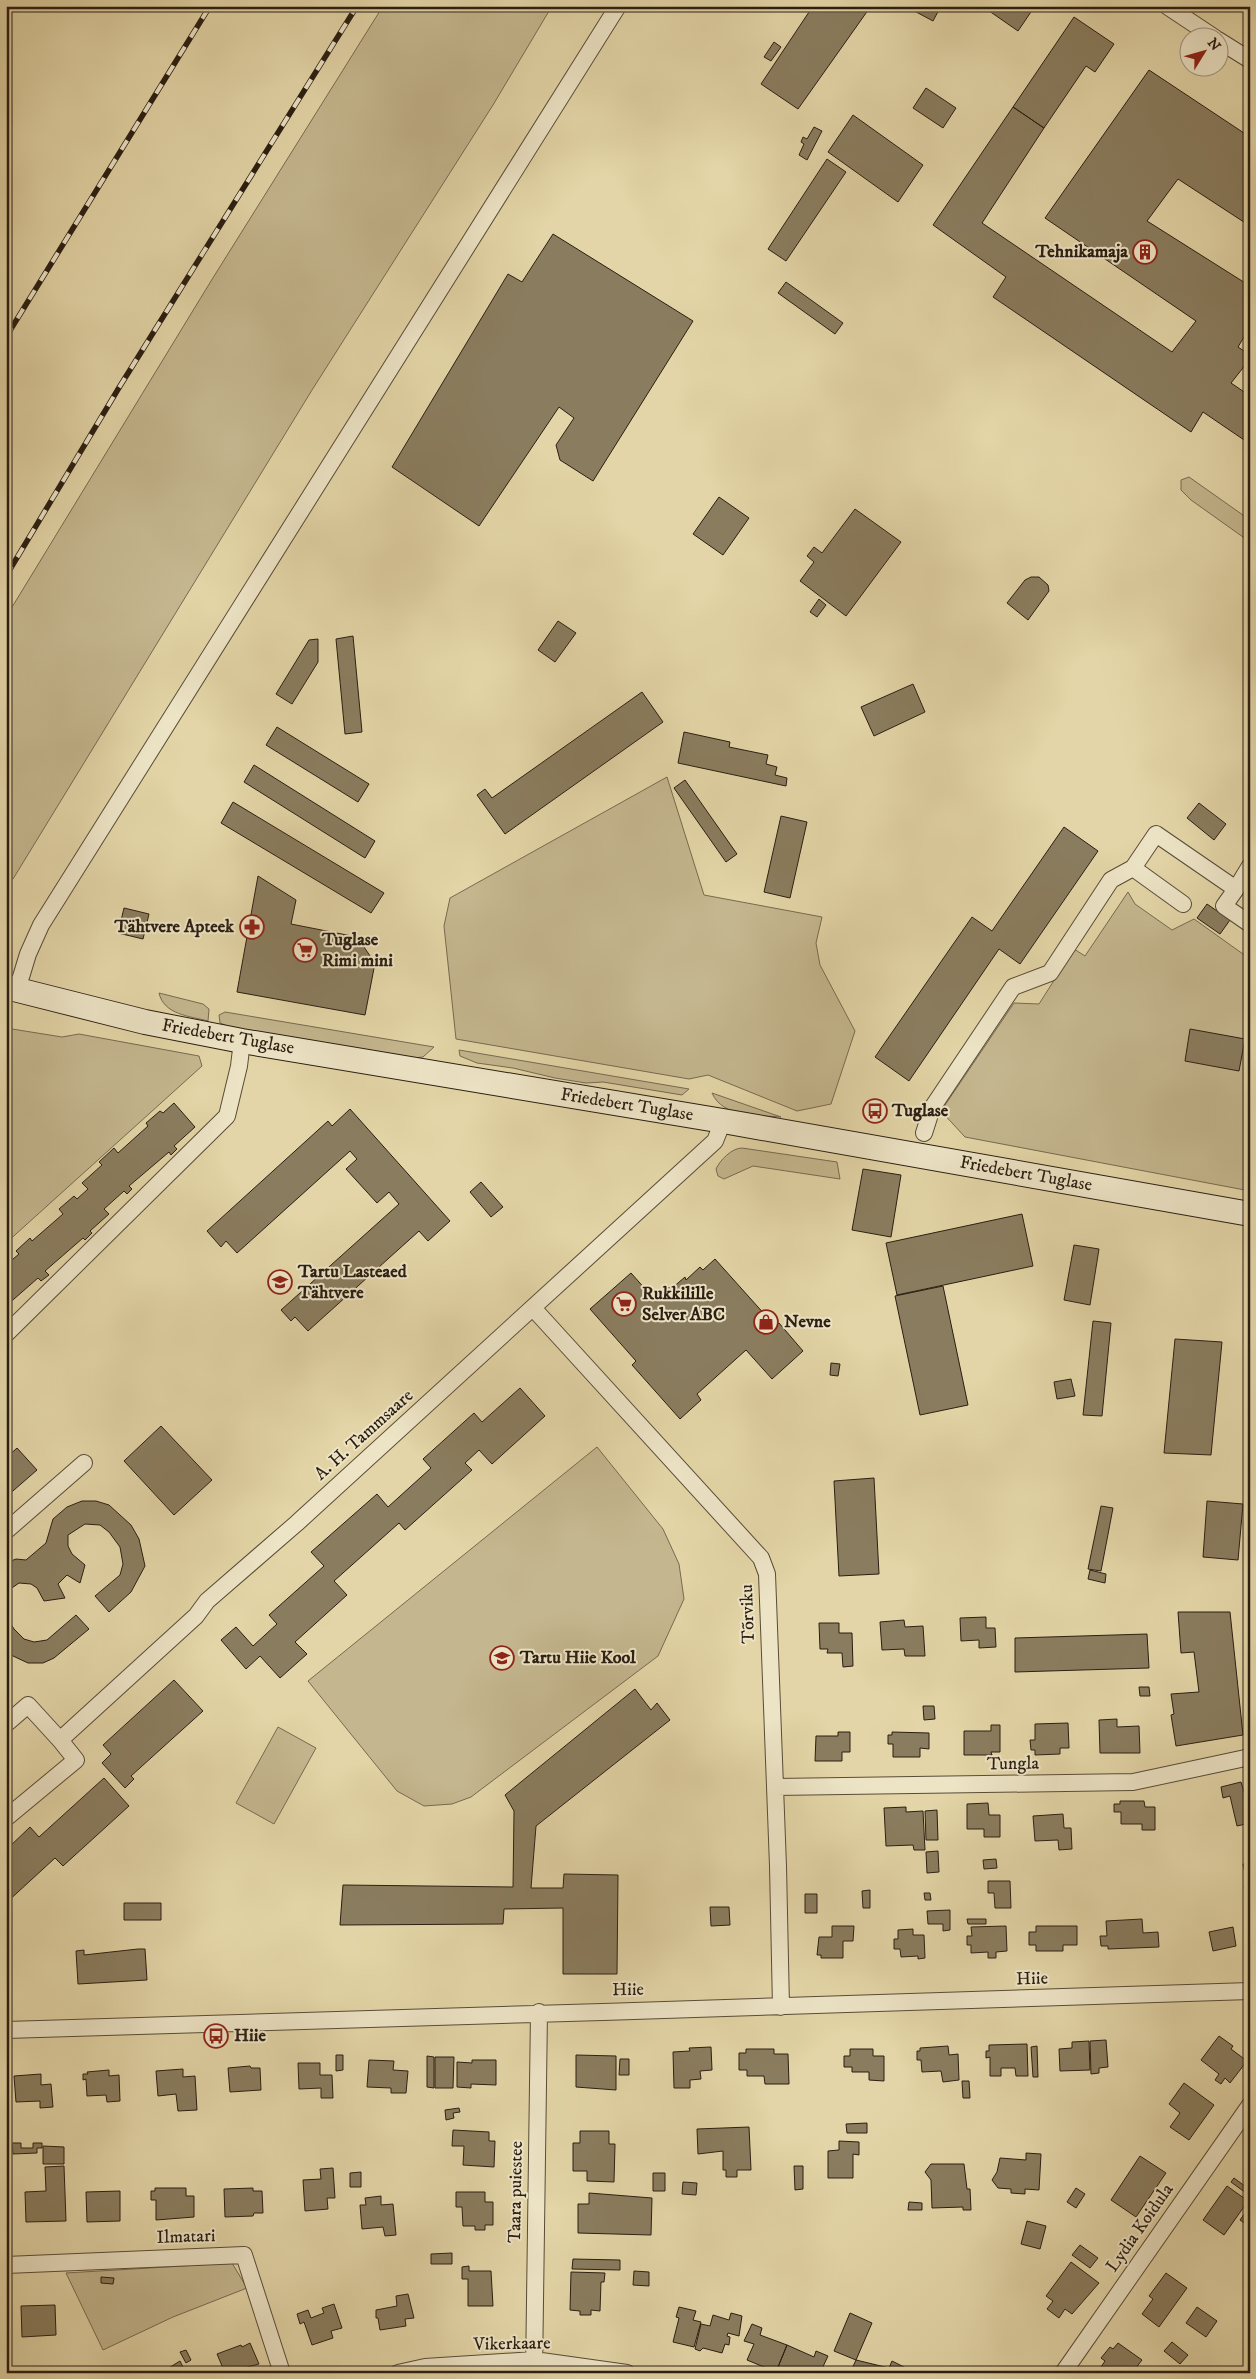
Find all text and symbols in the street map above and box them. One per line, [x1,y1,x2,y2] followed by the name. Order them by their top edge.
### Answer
[1178,28,1228,78] north arrow
[1203,35,1225,55] text: N
[1132,239,1158,265] building icon: Tehnikamaja
[1035,241,1128,263] place label: Tehnikamaja
[239,914,265,940] pharmacy icon: Tähtvere Apteek
[113,916,235,938] place label: Tähtvere Apteek
[321,929,393,972] place label: Tuglase Rimi mini
[292,937,318,963] supermarket icon: Tuglase Rimi mini
[160,1015,296,1059] street label: Friedebert Tuglase
[559,1084,695,1126] street label: Friedebert Tuglase
[862,1098,888,1124] bus stop icon: Tuglase
[891,1100,949,1122] place label: Tuglase
[958,1152,1094,1196] street label: Friedebert Tuglase
[297,1261,408,1304] place label: Tartu Lasteaed Tähtvere
[267,1269,293,1295] school or university icon: Tartu Lasteaed Tähtvere
[642,1283,725,1326] place label: Rukkilille Selver ABC
[611,1291,637,1317] supermarket icon: Rukkilille Selver ABC
[753,1309,779,1335] shop icon: Nevne
[784,1311,831,1333] place label: Nevne
[310,1385,418,1485] street label: A. H. Tammsaare
[736,1584,760,1644] street label: Tõrviku
[489,1645,515,1671] school or university icon: Tartu Hiie Kool
[519,1647,636,1669] place label: Tartu Hiie Kool
[987,1753,1040,1775] street label: Tungla
[1016,1967,1048,1991] street label: Hiie
[612,1979,644,2001] street label: Hiie
[203,2023,229,2049] bus stop icon: Hiie
[234,2025,266,2047] place label: Hiie
[504,2141,528,2243] street label: Taara puiestee
[1101,2179,1179,2276] street label: Lydia Koidula
[156,2225,216,2249] street label: Ilmatari
[472,2332,551,2356] street label: Vikerkaare

